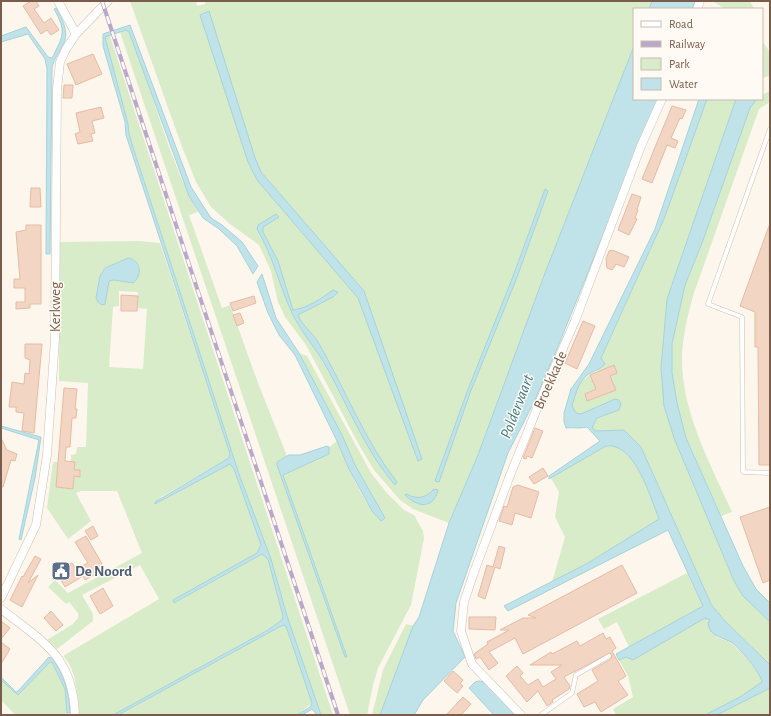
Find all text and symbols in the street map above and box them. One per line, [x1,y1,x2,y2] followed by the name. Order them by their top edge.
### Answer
[633,8,763,100] legend
[669,18,693,30] text: Road
[669,38,705,51] text: Railway
[669,58,690,70] text: Park
[669,78,698,90] text: Water
[48,281,63,332] street label: Kerkweg
[531,349,570,412] street label: Broekkade
[497,371,537,441] water label: Poldervaart
[50,560,72,582] public building icon: De Noord
[75,564,132,579] place label: De Noord

